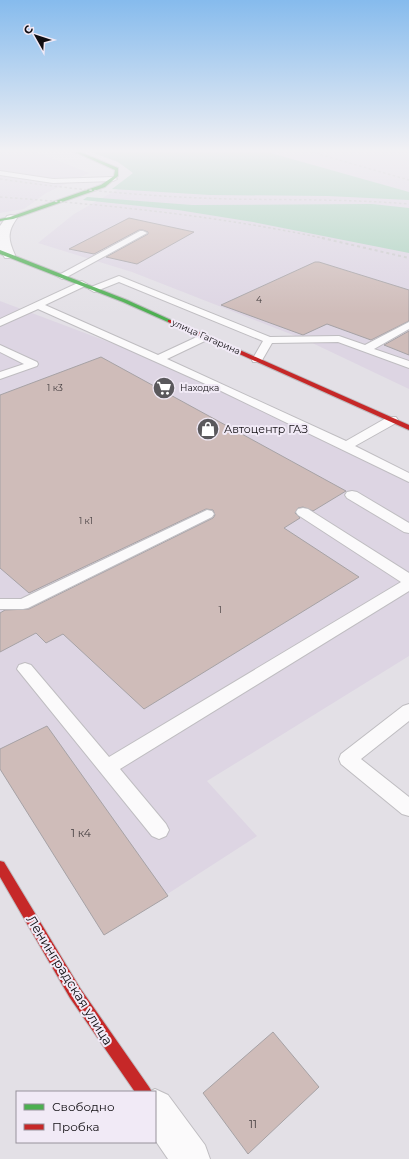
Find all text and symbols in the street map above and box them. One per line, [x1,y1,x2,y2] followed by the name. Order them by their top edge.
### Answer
[16,16,56,56] north arrow
[20,22,36,37] text: С
[256,294,262,305] house number: 4
[169,316,242,357] street label: улица Гагарина
[151,375,177,401] supermarket icon: Находка
[47,382,63,393] house number: 1 к3
[180,382,219,393] place label: Находка
[195,416,221,442] shop icon: Автоцентр ГАЗ
[224,422,308,436] place label: Автоцентр ГАЗ
[79,515,93,526] house number: 1 к1
[218,604,222,615] house number: 1
[71,826,92,840] house number: 1 к4
[23,912,117,1048] street label: Ленинградская улица
[16,1091,156,1143] legend
[52,1099,115,1114] text: Свободно
[249,1117,257,1131] house number: 11
[52,1119,100,1134] text: Пробка

